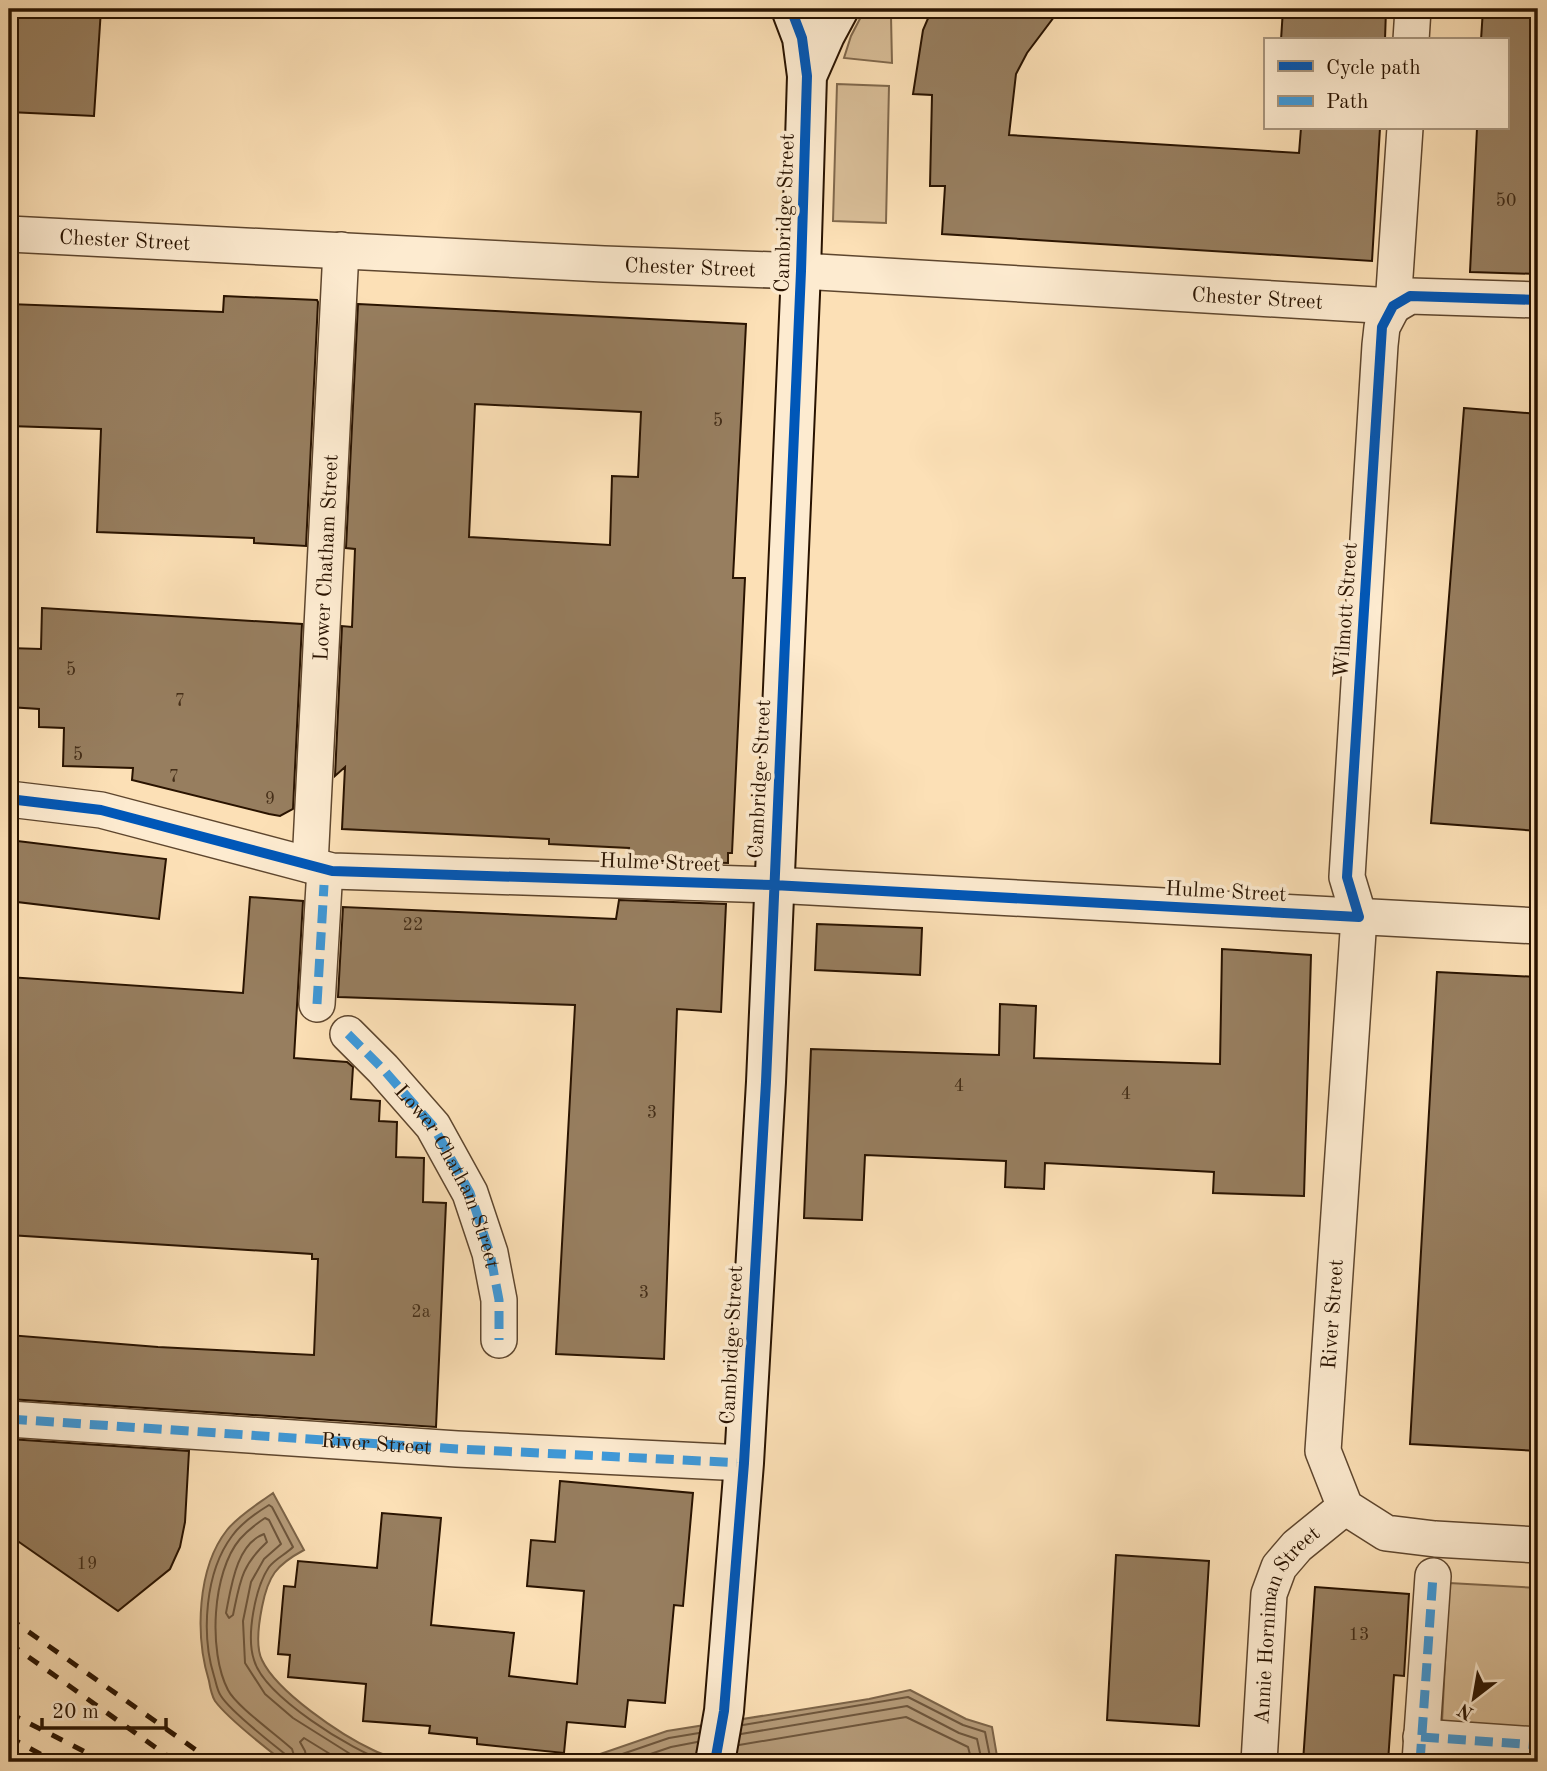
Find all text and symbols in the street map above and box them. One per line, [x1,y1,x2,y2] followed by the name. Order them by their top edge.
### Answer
[1264,38,1508,130] legend
[1326,58,1421,79] text: Cycle path
[1326,92,1369,113] text: Path
[772,133,799,293] street label: Cambridge Street
[1496,192,1516,210] house number: 50
[59,228,191,255] street label: Chester Street
[624,256,756,281] street label: Chester Street
[1191,285,1324,314] street label: Chester Street
[713,412,723,430] house number: 5
[311,454,343,661] street label: Lower Chatham Street
[1331,541,1362,679] street label: Wilmott Street
[66,661,76,679] house number: 5
[175,692,185,710] house number: 7
[746,699,775,859] street label: Cambridge Street
[73,746,83,764] house number: 5
[169,768,179,786] house number: 7
[265,790,275,808] house number: 9
[599,851,721,876] street label: Hulme Street
[1165,879,1287,906] street label: Hulme Street
[403,916,423,934] house number: 22
[954,1077,964,1095] house number: 4
[390,1081,502,1270] street label: Lower Chatham Street
[1121,1085,1131,1103] house number: 4
[647,1104,657,1122] house number: 3
[1319,1258,1348,1370] street label: River Street
[718,1265,747,1425] street label: Cambridge Street
[639,1284,649,1302] house number: 3
[411,1303,431,1321] house number: 2a
[320,1431,432,1459] street label: River Street
[1252,1523,1324,1725] street label: Annie Horniman Street
[77,1555,97,1573] house number: 19
[1349,1626,1369,1644] house number: 13
[1438,1662,1508,1732] north arrow
[42,1687,166,1731] scale bar
[1455,1698,1478,1722] text: N
[52,1702,99,1723] text: 20 m

